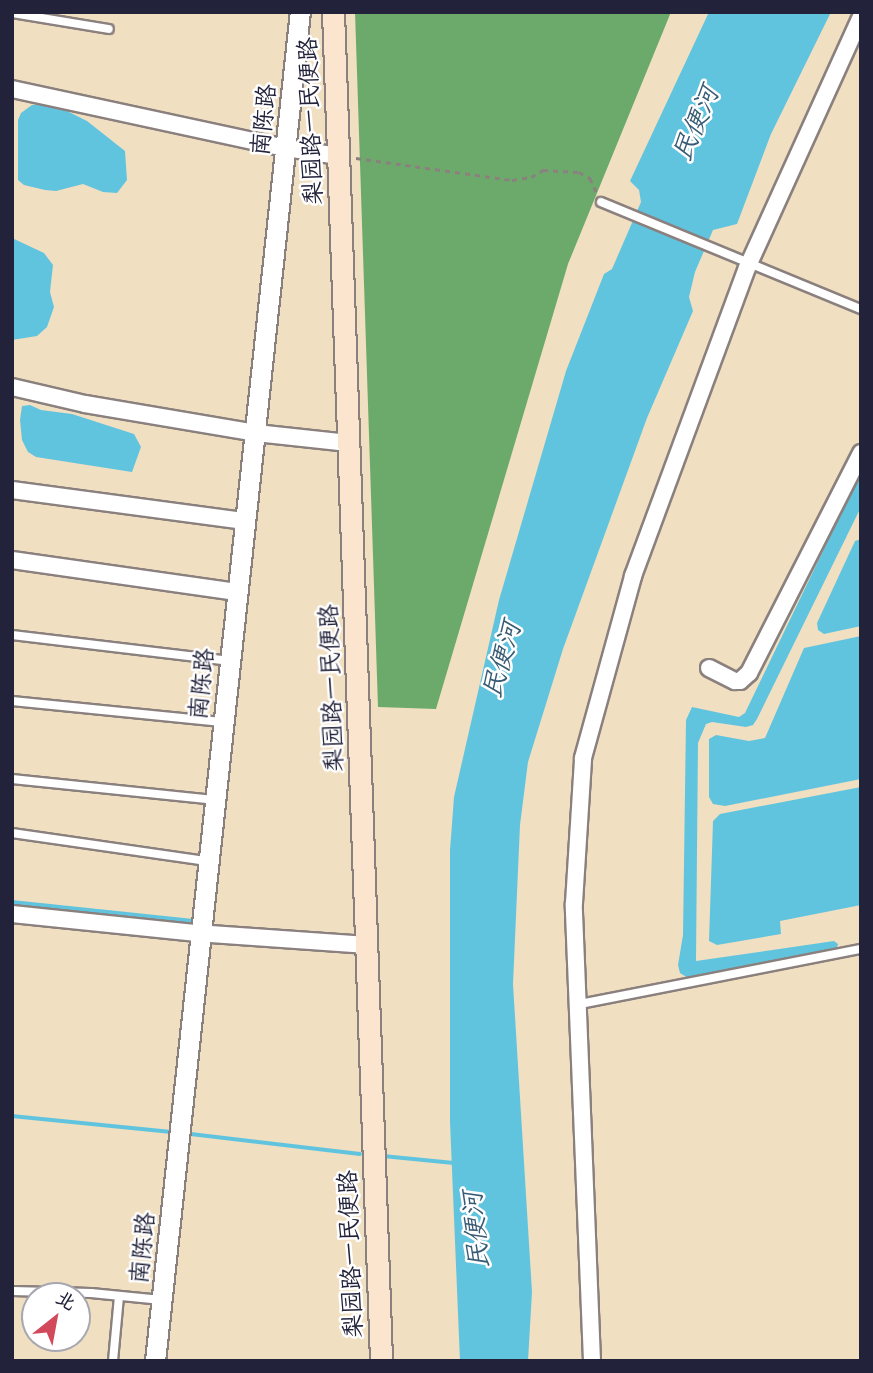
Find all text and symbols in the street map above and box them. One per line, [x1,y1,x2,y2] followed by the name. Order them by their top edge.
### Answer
[294,37,328,205] street label: 梨园路一民便路
[667,82,727,166] water label: 民便河
[246,83,282,157] street label: 南陈路
[315,604,349,772] street label: 梨园路一民便路
[477,618,529,702] water label: 民便河
[184,647,220,721] street label: 南陈路
[334,1170,368,1338] street label: 梨园路一民便路
[457,1190,497,1270] water label: 民便河
[125,1211,161,1285] street label: 南陈路
[21,1282,91,1352] north arrow
[52,1286,80,1315] text: 北

